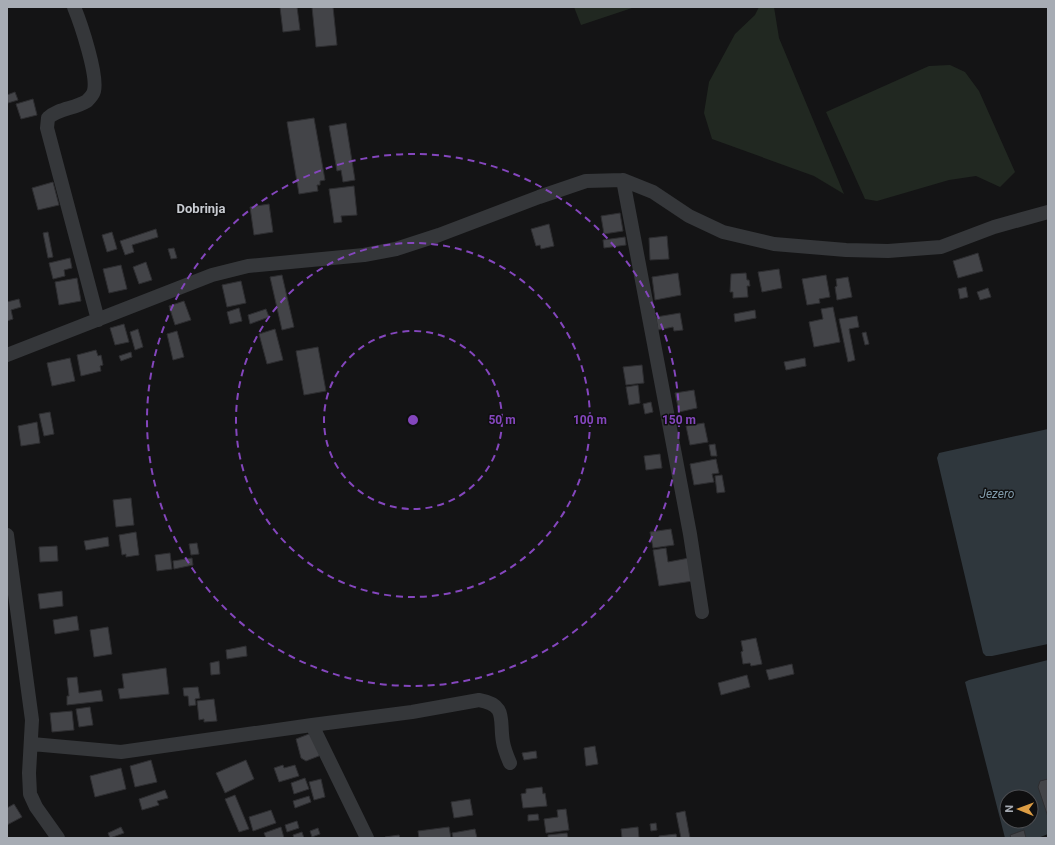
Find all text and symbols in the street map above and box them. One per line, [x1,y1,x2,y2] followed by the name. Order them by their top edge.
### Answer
[177,201,226,216] district label: Dobrinja
[406,413,420,427] centre of rings
[488,413,516,427] text: 50 m
[573,413,607,427] text: 100 m
[662,413,696,427] text: 150 m
[980,487,1015,501] water label: Jezero
[999,789,1039,829] north arrow
[1003,805,1016,813] text: N

